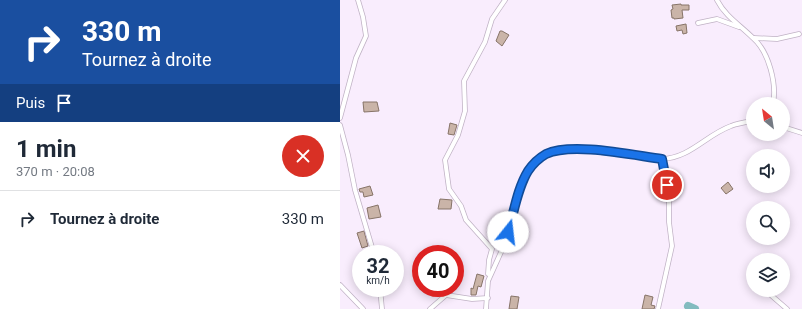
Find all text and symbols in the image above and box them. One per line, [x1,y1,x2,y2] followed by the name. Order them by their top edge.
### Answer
[82,15,161,48] text: 330 m
[16,16,68,68] icon: right
[82,49,211,70] text: Tournez à droite
[53,92,75,114] icon: arrive
[16,94,45,112] text: Puis
[746,97,790,141] north arrow
[746,97,790,297] map controls
[16,135,76,163] text: 1 min
[282,135,324,177] button: close
[746,149,790,193] button: sound
[16,164,95,179] text: 370 m · 20:08
[650,168,684,202] pin
[656,174,678,196] icon: arrive
[746,201,790,245] button: search
[16,208,38,230] icon: right
[50,210,159,228] text: Tournez à droite
[282,210,324,228] text: 330 m
[487,211,529,253] position arrow
[412,245,464,297] speed limit sign: 40
[746,253,790,297] button: layers
[367,254,389,278] text: 32
[366,275,390,286] text: km/h

